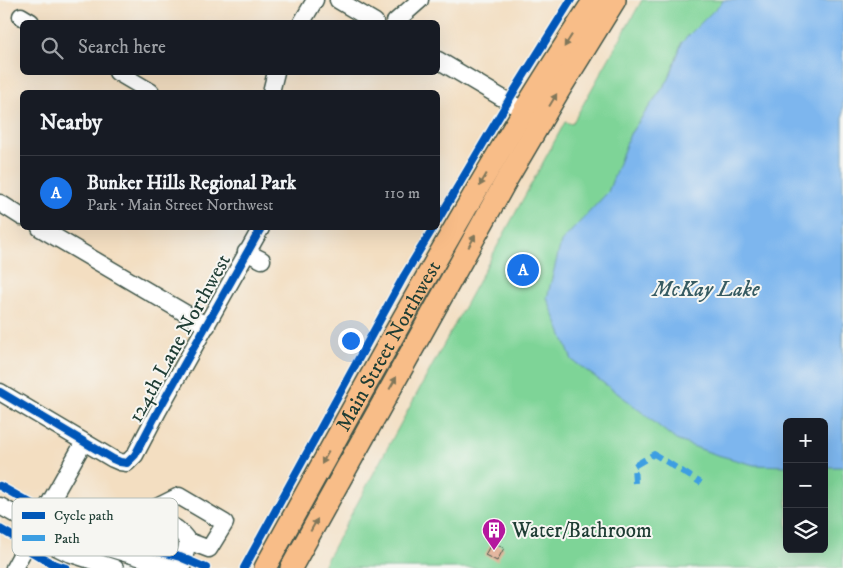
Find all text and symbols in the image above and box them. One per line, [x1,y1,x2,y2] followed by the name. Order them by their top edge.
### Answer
[20,20,440,75] search box
[38,34,66,62] icon: search
[563,35,572,48] one-way arrow
[78,36,166,59] text: Search here
[549,94,558,107] one-way arrow
[40,110,102,136] text: Nearby
[87,172,296,195] text: Bunker Hills Regional Park
[479,174,488,187] one-way arrow
[51,183,61,203] text: A
[384,183,420,203] text: 110 m
[87,195,273,215] text: Park · Main Street Northwest
[468,234,476,248] one-way arrow
[123,249,237,427] street label: 124th Lane Northwest
[507,251,539,289] pin: A
[331,256,447,436] street label: Main Street Northwest
[651,276,760,303] water label: McKay Lake
[338,328,364,354] your location
[389,377,398,390] one-way arrow
[783,418,828,553] map controls
[783,418,828,463] button: +
[321,451,329,466] one-way arrow
[783,463,828,508] button: −
[12,498,178,556] legend
[54,507,114,525] text: Cycle path
[783,508,828,553] button: layers
[481,517,507,551] building icon: Water/Bathroom
[511,518,652,544] place label: Water/Bathroom
[310,519,319,532] one-way arrow
[54,530,81,548] text: Path

